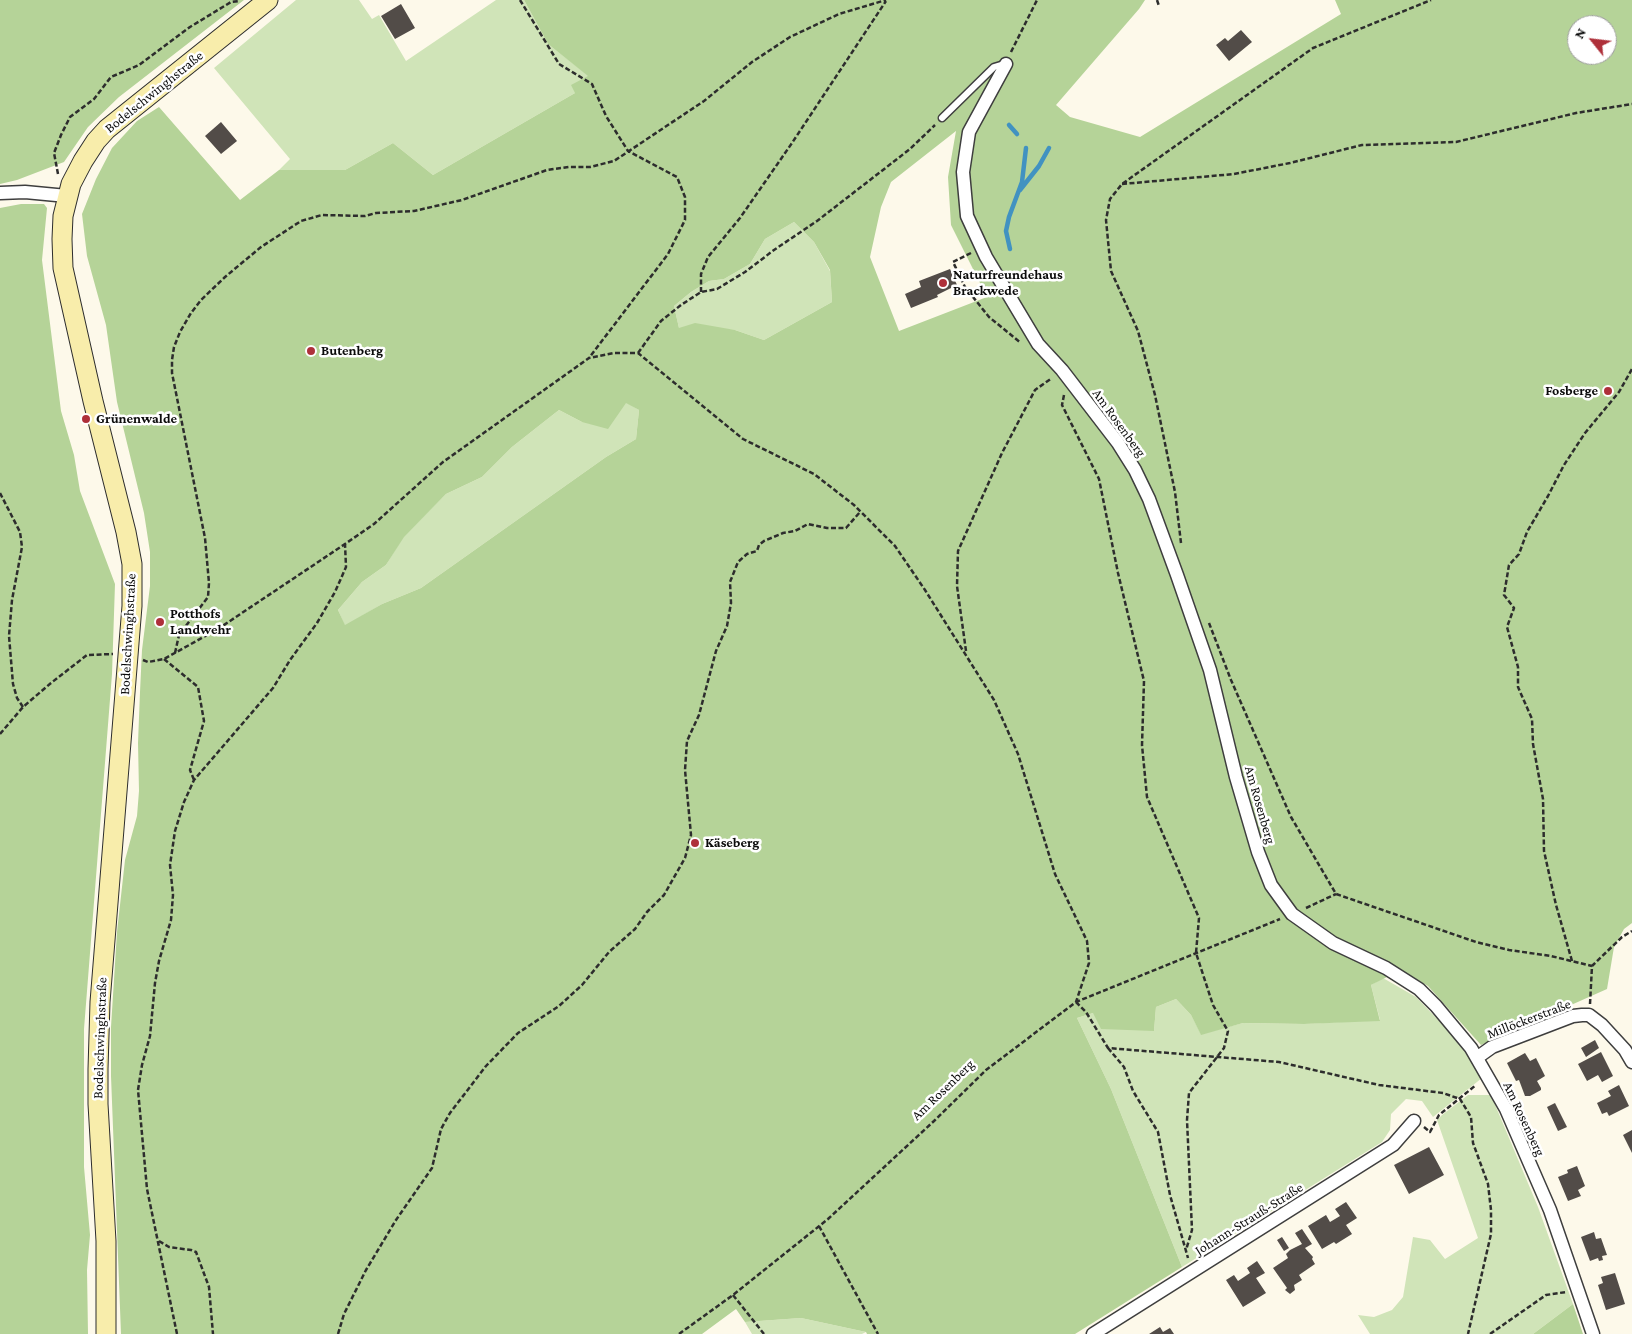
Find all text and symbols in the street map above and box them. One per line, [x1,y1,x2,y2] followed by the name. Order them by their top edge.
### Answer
[1567,15,1617,65] north arrow
[1570,25,1589,41] text: N
[101,47,207,137] street label: Bodelschwinghstraße
[953,267,1063,300] place label: Naturfreundehaus Brackwede
[937,277,949,289] marker: Naturfreundehaus Brackwede
[321,343,383,359] place label: Butenberg
[305,345,317,357] marker: Butenberg
[1545,383,1598,399] place label: Fosberge
[1602,385,1614,397] marker: Fosberge
[1089,386,1149,460] street label: Am Rosenberg
[96,411,177,427] place label: Grünenwalde
[80,413,92,425] marker: Grünenwalde
[116,573,140,695] street label: Bodelschwinghstraße
[170,606,231,638] place label: Potthofs Landwehr
[154,616,166,628] marker: Potthofs Landwehr
[1241,764,1279,846] street label: Am Rosenberg
[705,835,759,851] place label: Käseberg
[689,837,701,849] marker: Käseberg
[89,977,111,1099] street label: Bodelschwinghstraße
[1485,995,1573,1043] street label: Millöckerstraße
[908,1056,978,1124] street label: Am Rosenberg
[1499,1079,1549,1159] street label: Am Rosenberg
[1192,1179,1306,1259] street label: Johann-Strauß-Straße

